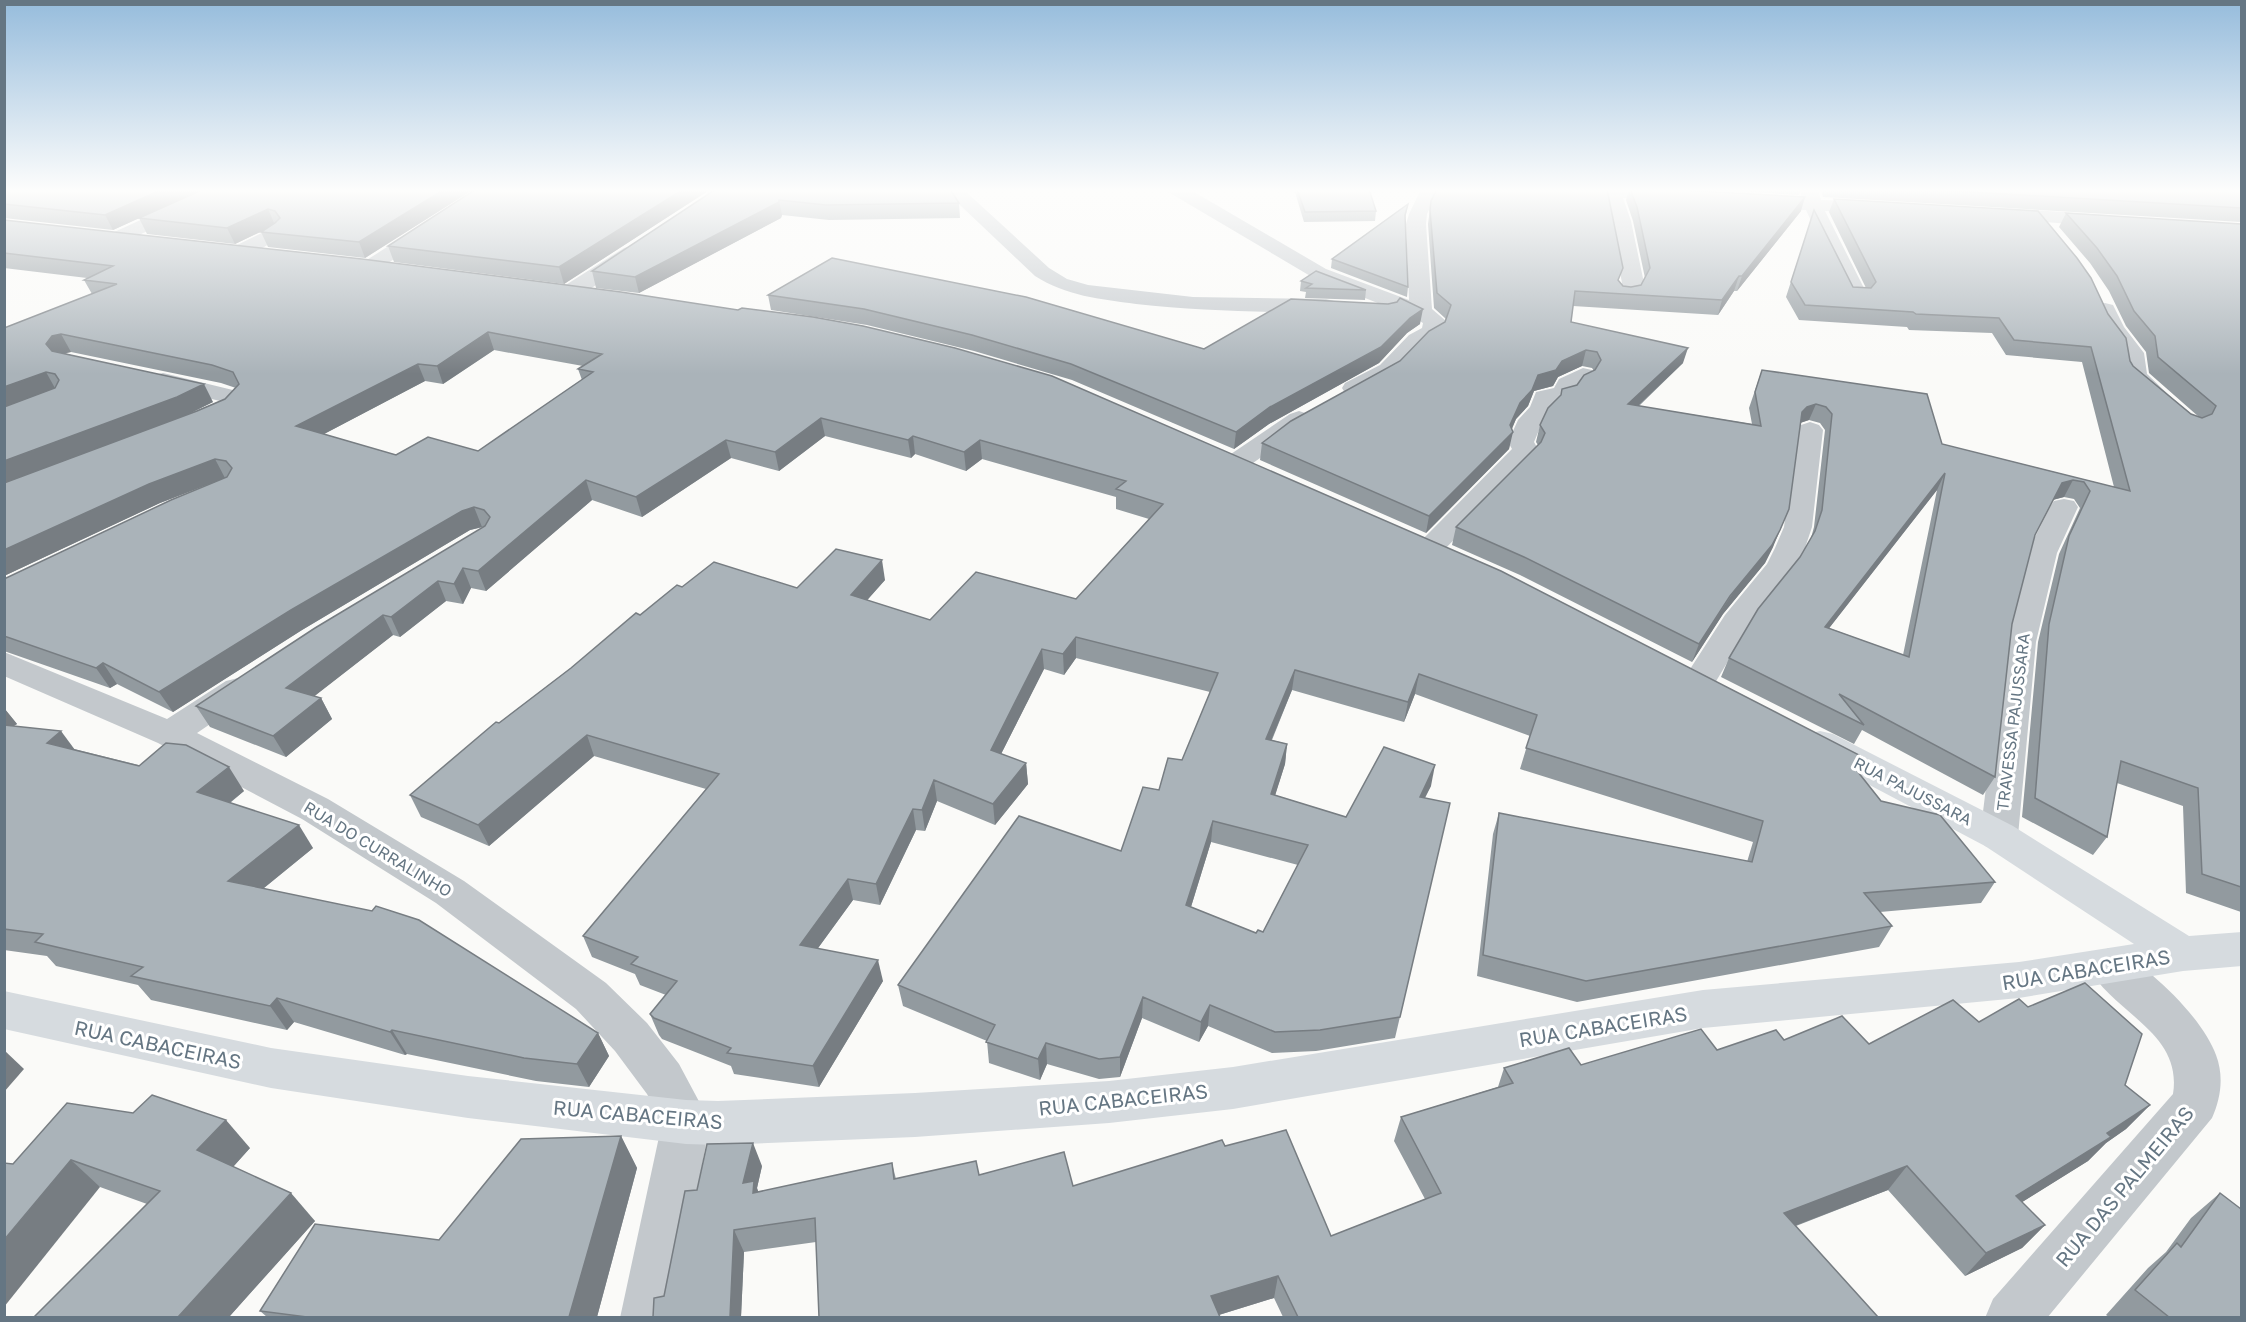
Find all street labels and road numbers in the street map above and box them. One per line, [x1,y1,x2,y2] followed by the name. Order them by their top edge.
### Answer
[1992,632,2034,812] street label: TRAVESSA PAJUSSARA
[1851,753,1976,830] street label: RUA PAJUSSARA
[300,797,456,901] street label: RUA DO CURRALINHO
[2000,944,2172,994] street label: RUA CABACEIRAS
[1517,1001,1689,1051] street label: RUA CABACEIRAS
[72,1015,244,1073] street label: RUA CABACEIRAS
[1037,1078,1209,1120] street label: RUA CABACEIRAS
[552,1095,724,1133] street label: RUA CABACEIRAS
[2050,1101,2198,1271] street label: RUA DAS PALMEIRAS

